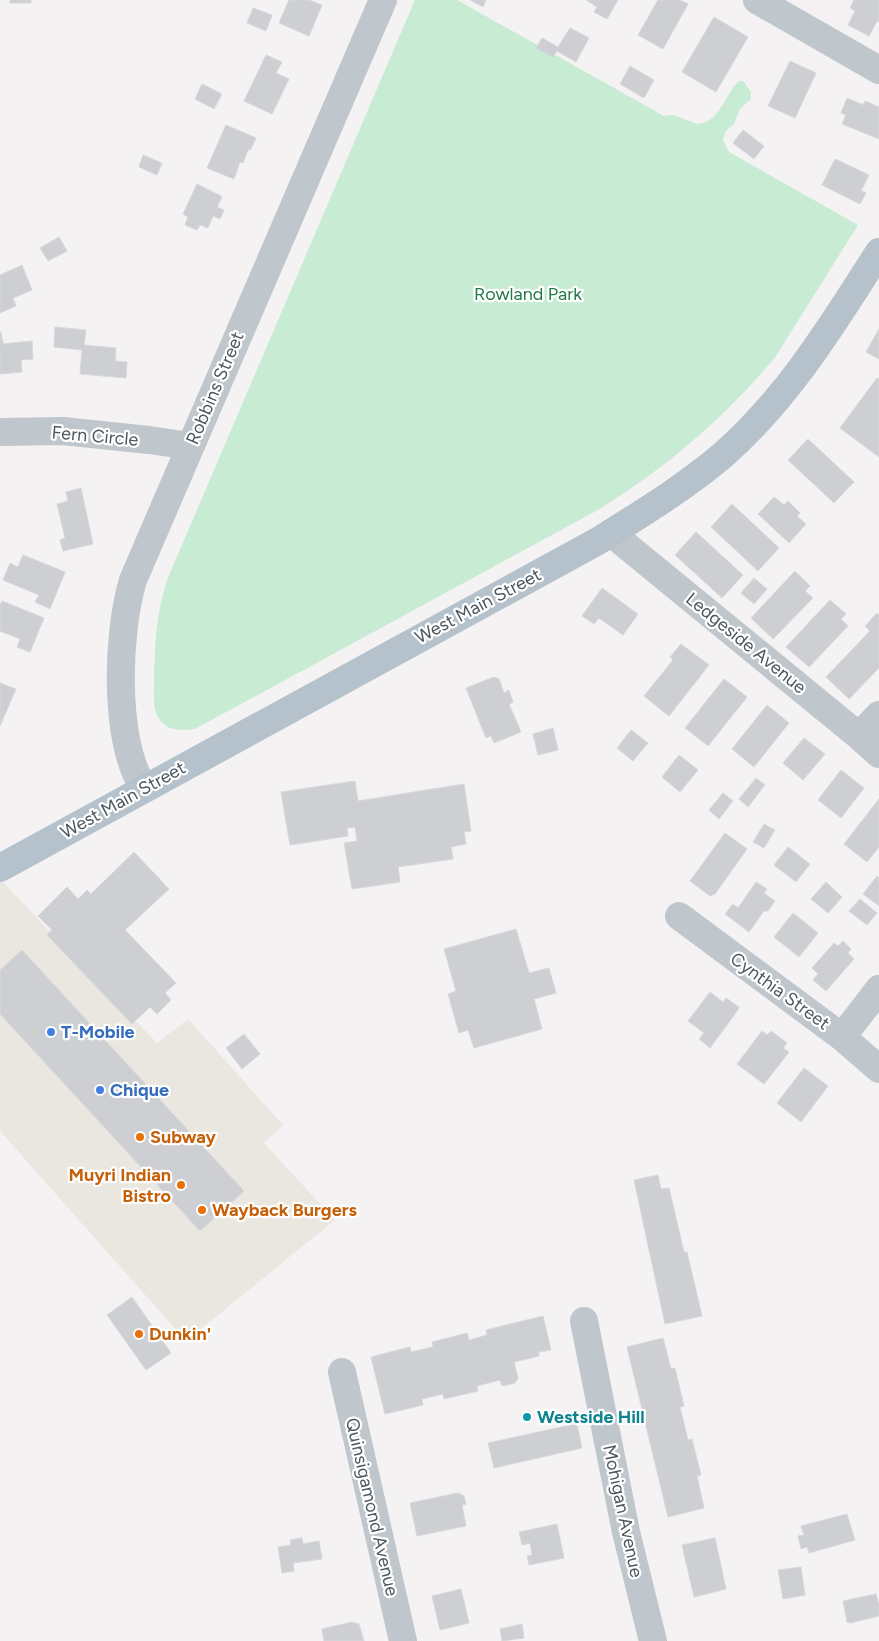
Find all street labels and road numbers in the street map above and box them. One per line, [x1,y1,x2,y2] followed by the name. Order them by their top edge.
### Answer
[181,328,249,448] street label: Robbins Street
[51,421,139,451] street label: Fern Circle
[411,563,545,648] street label: West Main Street
[681,588,811,698] street label: Ledgeside Avenue
[57,756,189,843] street label: West Main Street
[726,948,834,1035] street label: Cynthia Street
[341,1416,403,1598] street label: Quinsigamond Avenue
[598,1443,648,1579] street label: Mohigan Avenue

